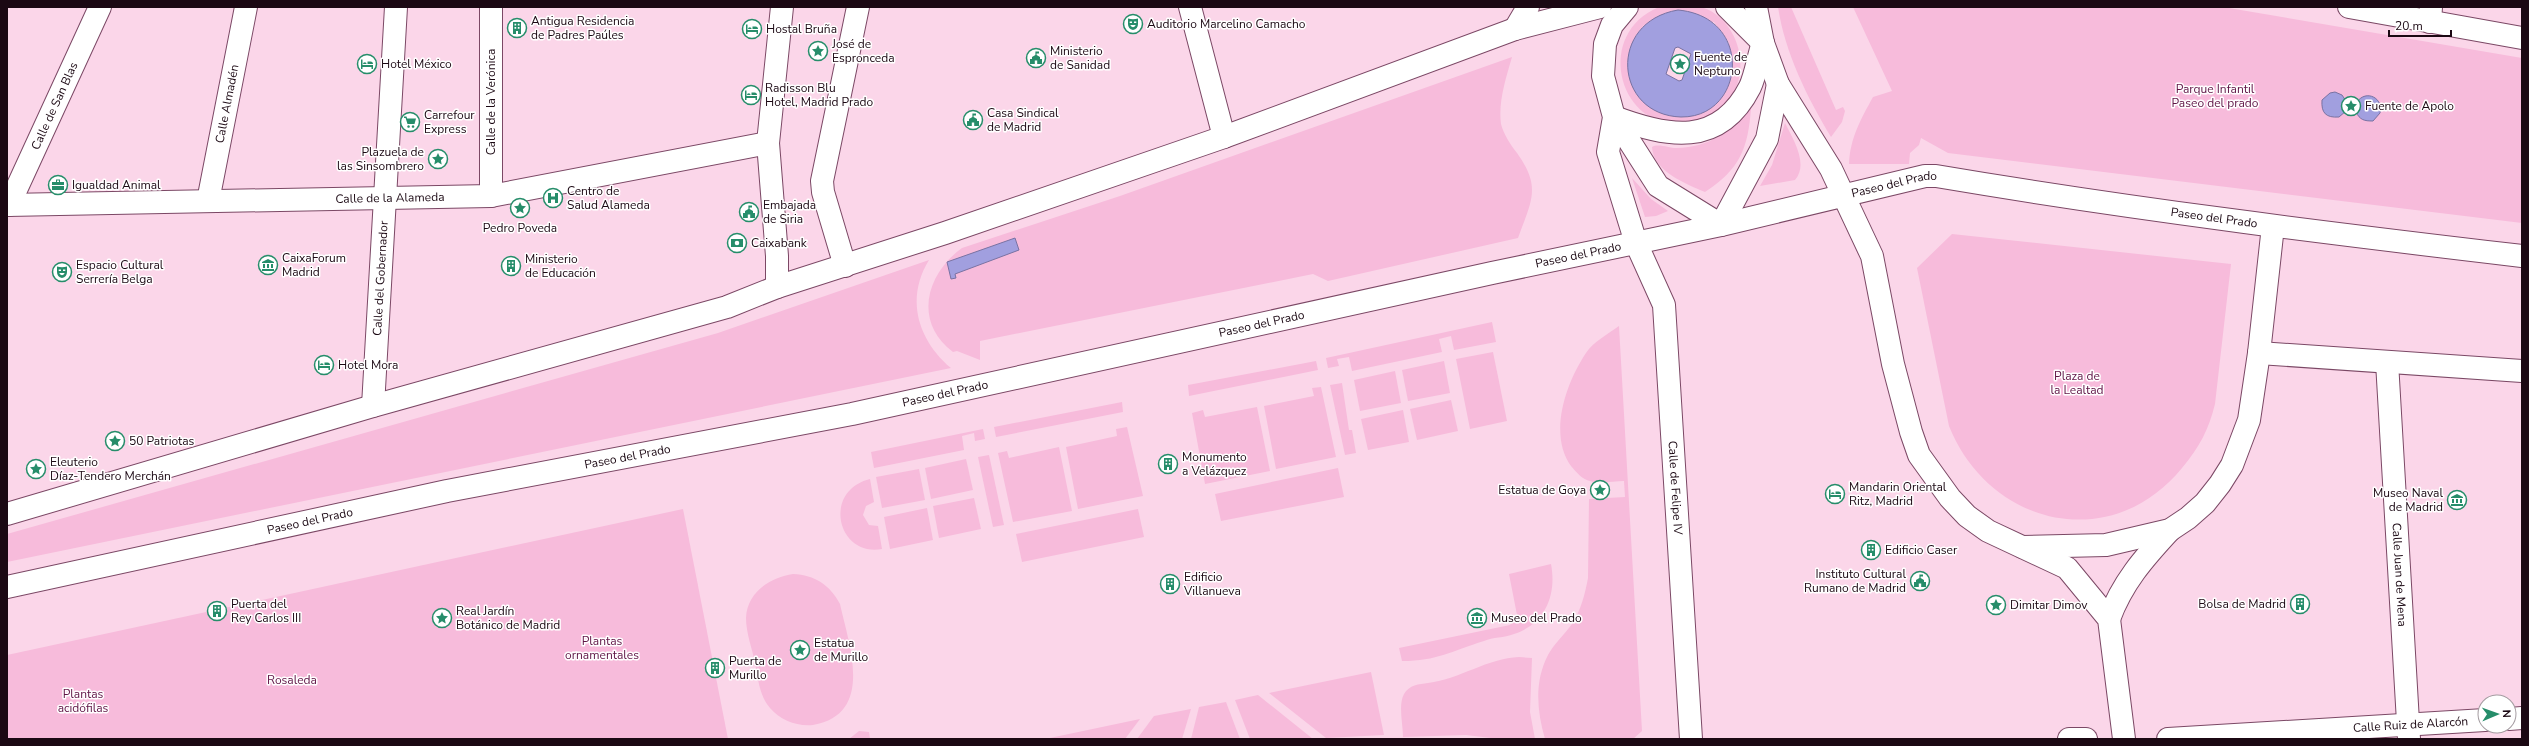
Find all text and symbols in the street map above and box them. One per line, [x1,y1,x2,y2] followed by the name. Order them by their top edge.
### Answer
[2389,12,2451,38] scale bar
[531,13,634,43] place label: Antigua Residencia de Padres Paúles
[1122,13,1144,35] theatre icon: Auditorio Marcelino Camacho
[1147,16,1306,32] place label: Auditorio Marcelino Camacho
[506,17,528,39] building icon: Antigua Residencia de Padres Paúles
[741,18,763,40] hotel icon: Hostal Bruña
[2395,18,2423,34] text: 20 m
[766,21,837,37] place label: Hostal Bruña
[831,36,895,66] place label: José de Espronceda
[807,40,829,62] place icon: José de Espronceda
[1050,43,1110,73] place label: Ministerio de Sanidad
[1025,47,1047,69] public building icon: Ministerio de Sanidad
[483,49,499,155] street label: Calle de la Verónica
[1694,49,1747,79] place label: Fuente de Neptuno
[356,53,378,75] hotel icon: Hotel México
[1669,53,1691,75] place icon: Fuente de Neptuno
[381,56,452,72] place label: Hotel México
[27,59,82,152] street label: Calle de San Blas
[211,63,243,145] street label: Calle Almadén
[765,80,874,110] place label: Radisson Blu Hotel, Madrid Prado
[2172,81,2259,111] park label: Parque Infantil Paseo del prado
[740,84,762,106] hotel icon: Radisson Blu Hotel, Madrid Prado
[2340,95,2362,117] place icon: Fuente de Apolo
[2365,98,2454,114] place label: Fuente de Apolo
[987,105,1059,135] place label: Casa Sindical de Madrid
[424,107,475,137] place label: Carrefour Express
[962,109,984,131] public building icon: Casa Sindical de Madrid
[399,111,421,133] supermarket icon: Carrefour Express
[337,144,424,174] place label: Plazuela de las Sinsombrero
[427,148,449,170] place icon: Plazuela de las Sinsombrero
[1850,168,1937,201] street label: Paseo del Prado
[47,174,69,196] office icon: Igualdad Animal
[72,177,161,193] place label: Igualdad Animal
[567,183,650,213] place label: Centro de Salud Alameda
[542,187,564,209] hospital icon: Centro de Salud Alameda
[335,189,445,207] street label: Calle de la Alameda
[509,197,531,219] place icon: Pedro Poveda
[763,197,816,227] place label: Embajada de Siria
[738,201,760,223] public building icon: Embajada de Siria
[2170,204,2259,232] street label: Paseo del Prado
[369,220,392,336] street label: Calle del Gobernador
[483,220,557,236] place label: Pedro Poveda
[726,232,748,254] bank icon: Caixabank
[751,235,808,251] place label: Caixabank
[1534,238,1623,272] street label: Paseo del Prado
[282,250,346,280] place label: CaixaForum Madrid
[525,251,596,281] place label: Ministerio de Educación
[257,254,279,276] museum icon: CaixaForum Madrid
[500,255,522,277] building icon: Ministerio de Educación
[76,257,164,287] place label: Espacio Cultural Serrería Belga
[51,261,73,283] theatre icon: Espacio Cultural Serrería Belga
[1217,306,1306,341] street label: Paseo del Prado
[313,354,335,376] hotel icon: Hotel Mora
[338,357,398,373] place label: Hotel Mora
[2050,368,2104,398] park label: Plaza de la Lealtad
[901,376,990,411] street label: Paseo del Prado
[104,430,126,452] place icon: 50 Patriotas
[129,433,195,449] place label: 50 Patriotas
[1664,440,1686,536] street label: Calle de Felipe IV
[583,441,672,473] street label: Paseo del Prado
[1182,449,1247,479] place label: Monumento a Velázquez
[1157,453,1179,475] building icon: Monumento a Velázquez
[50,454,171,484] place label: Eleuterio Díaz-Tendero Merchán
[25,458,47,480] place icon: Eleuterio Díaz-Tendero Merchán
[1589,479,1611,501] place icon: Estatua de Goya
[1849,479,1947,509] place label: Mandarin Oriental Ritz, Madrid
[1498,482,1586,498] place label: Estatua de Goya
[1824,483,1846,505] hotel icon: Mandarin Oriental Ritz, Madrid
[2373,485,2443,515] place label: Museo Naval de Madrid
[2446,489,2468,511] museum icon: Museo Naval de Madrid
[265,504,355,538] street label: Paseo del Prado
[2388,522,2410,627] street label: Calle Juan de Mena
[1860,539,1882,561] building icon: Edificio Caser
[1885,542,1958,558] place label: Edificio Caser
[1804,566,1906,596] place label: Instituto Cultural Rumano de Madrid
[1183,569,1241,599] place label: Edificio Villanueva
[1909,570,1931,592] public building icon: Instituto Cultural Rumano de Madrid
[1159,573,1181,595] building icon: Edificio Villanueva
[2289,593,2311,615] building icon: Bolsa de Madrid
[1985,594,2007,616] place icon: Dimitar Dimov
[231,596,301,626] place label: Puerta del Rey Carlos III
[2198,596,2286,612] place label: Bolsa de Madrid
[2010,597,2088,613] place label: Dimitar Dimov
[206,600,228,622] building icon: Puerta del Rey Carlos III
[456,603,560,633] place label: Real Jardín Botánico de Madrid
[431,607,453,629] place icon: Real Jardín Botánico de Madrid
[1466,607,1488,629] museum icon: Museo del Prado
[1491,610,1582,626] place label: Museo del Prado
[565,633,639,663] park label: Plantas ornamentales
[814,635,869,665] place label: Estatua de Murillo
[789,639,811,661] place icon: Estatua de Murillo
[729,653,781,683] place label: Puerta de Murillo
[704,657,726,679] building icon: Puerta de Murillo
[267,672,317,688] park label: Rosaleda
[58,686,109,716] park label: Plantas acidófilas
[2477,694,2517,734] north arrow
[2499,709,2514,718] text: N
[2352,713,2469,736] street label: Calle Ruiz de Alarcón

